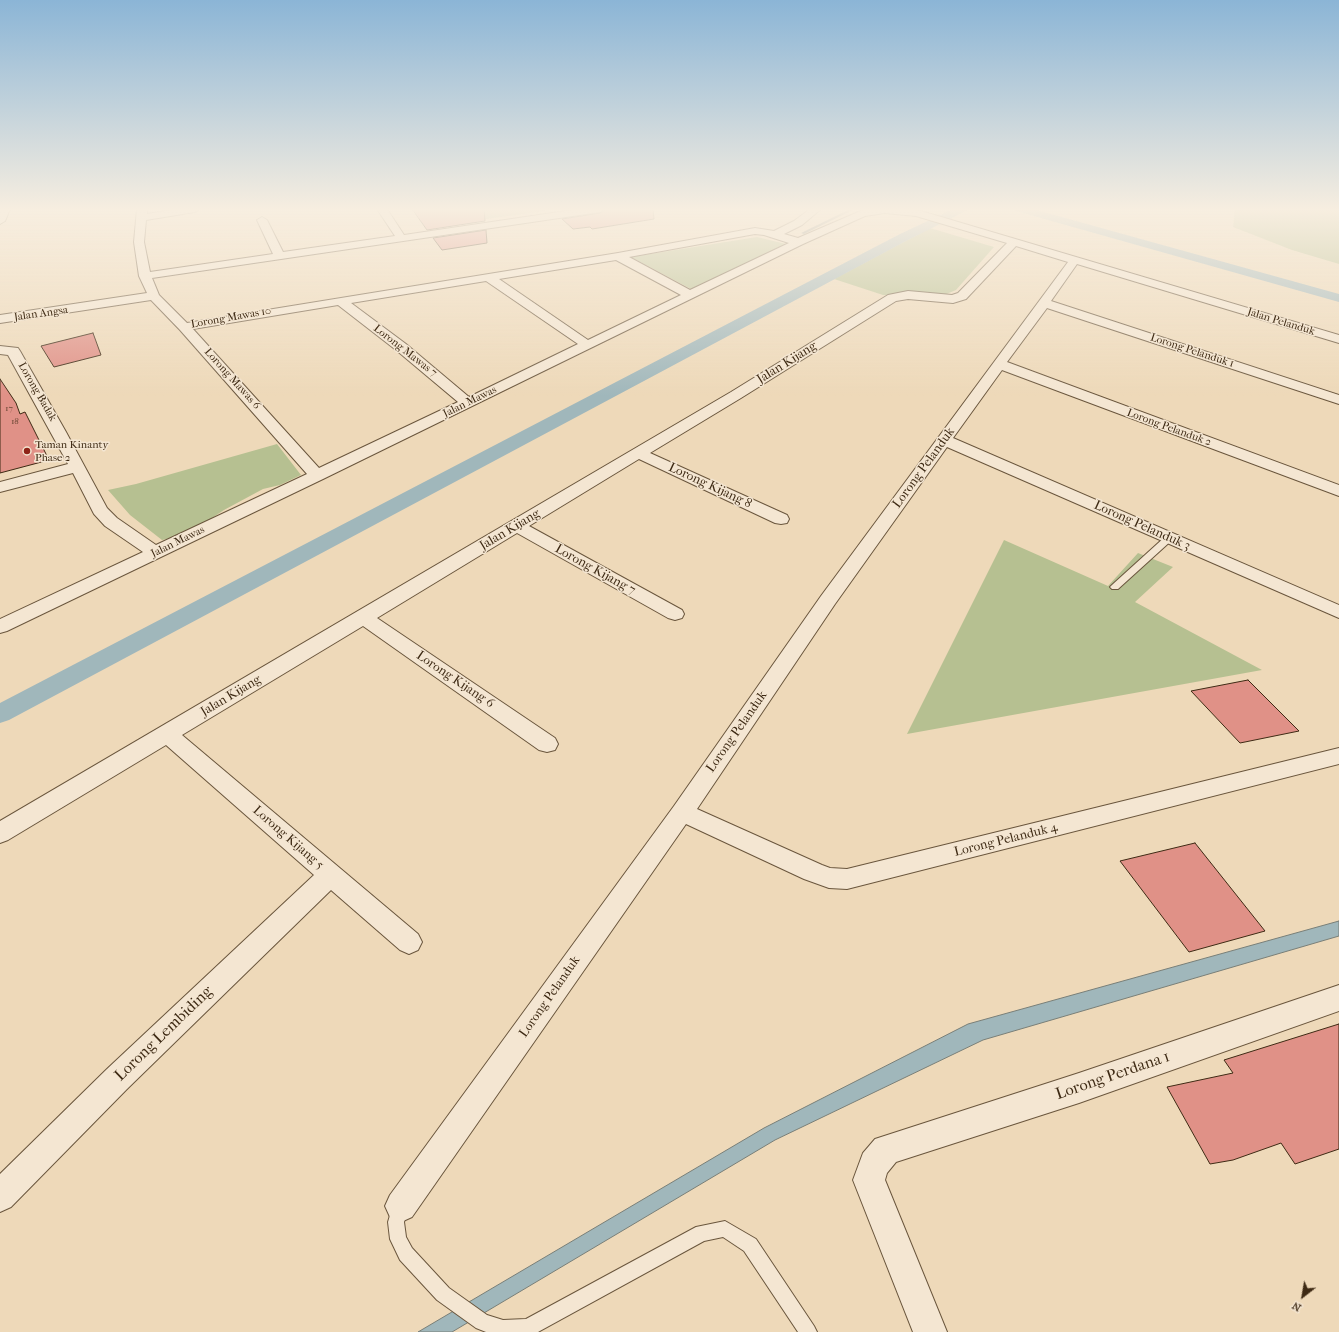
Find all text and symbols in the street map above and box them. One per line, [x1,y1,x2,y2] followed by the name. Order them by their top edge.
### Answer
[13,304,69,324] street label: Jalan Angsa
[190,304,272,332] street label: Lorong Mawas 10
[1246,305,1316,339] street label: Jalan Pelanduk
[371,322,439,380] street label: Lorong Mawas 7
[1148,331,1236,371] street label: Lorong Pelanduk 1
[754,338,820,388] street label: Jalan Kijang
[201,346,263,412] street label: Lorong Mawas 6
[15,360,59,424] street label: Lorong Badak
[441,383,499,421] street label: Jalan Mawas
[5,404,13,414] house number: 17
[1125,407,1213,449] street label: Lorong Pelanduk 2
[11,417,19,427] house number: 18
[890,425,958,511] street label: Lorong Pelanduk
[35,438,108,464] place label: Taman Kinanty Phase 2
[22,446,32,456] marker: Taman Kinanty Phase 2
[666,460,754,512] street label: Lorong Kijang 8
[1091,498,1193,554] street label: Lorong Pelanduk 3
[477,506,543,554] street label: Jalan Kijang
[149,523,207,561] street label: Jalan Mawas
[552,541,638,599] street label: Lorong Kijang 7
[413,648,497,712] street label: Lorong Kijang 6
[198,672,264,720] street label: Jalan Kijang
[703,688,771,776] street label: Lorong Pelanduk
[249,803,327,873] street label: Lorong Kijang 5
[953,820,1059,860] street label: Lorong Pelanduk 4
[516,953,584,1041] street label: Lorong Pelanduk
[111,982,217,1086] street label: Lorong Lembiding
[1053,1047,1173,1105] street label: Lorong Perdana 1
[1283,1276,1323,1316] north arrow
[1290,1299,1303,1314] text: N

